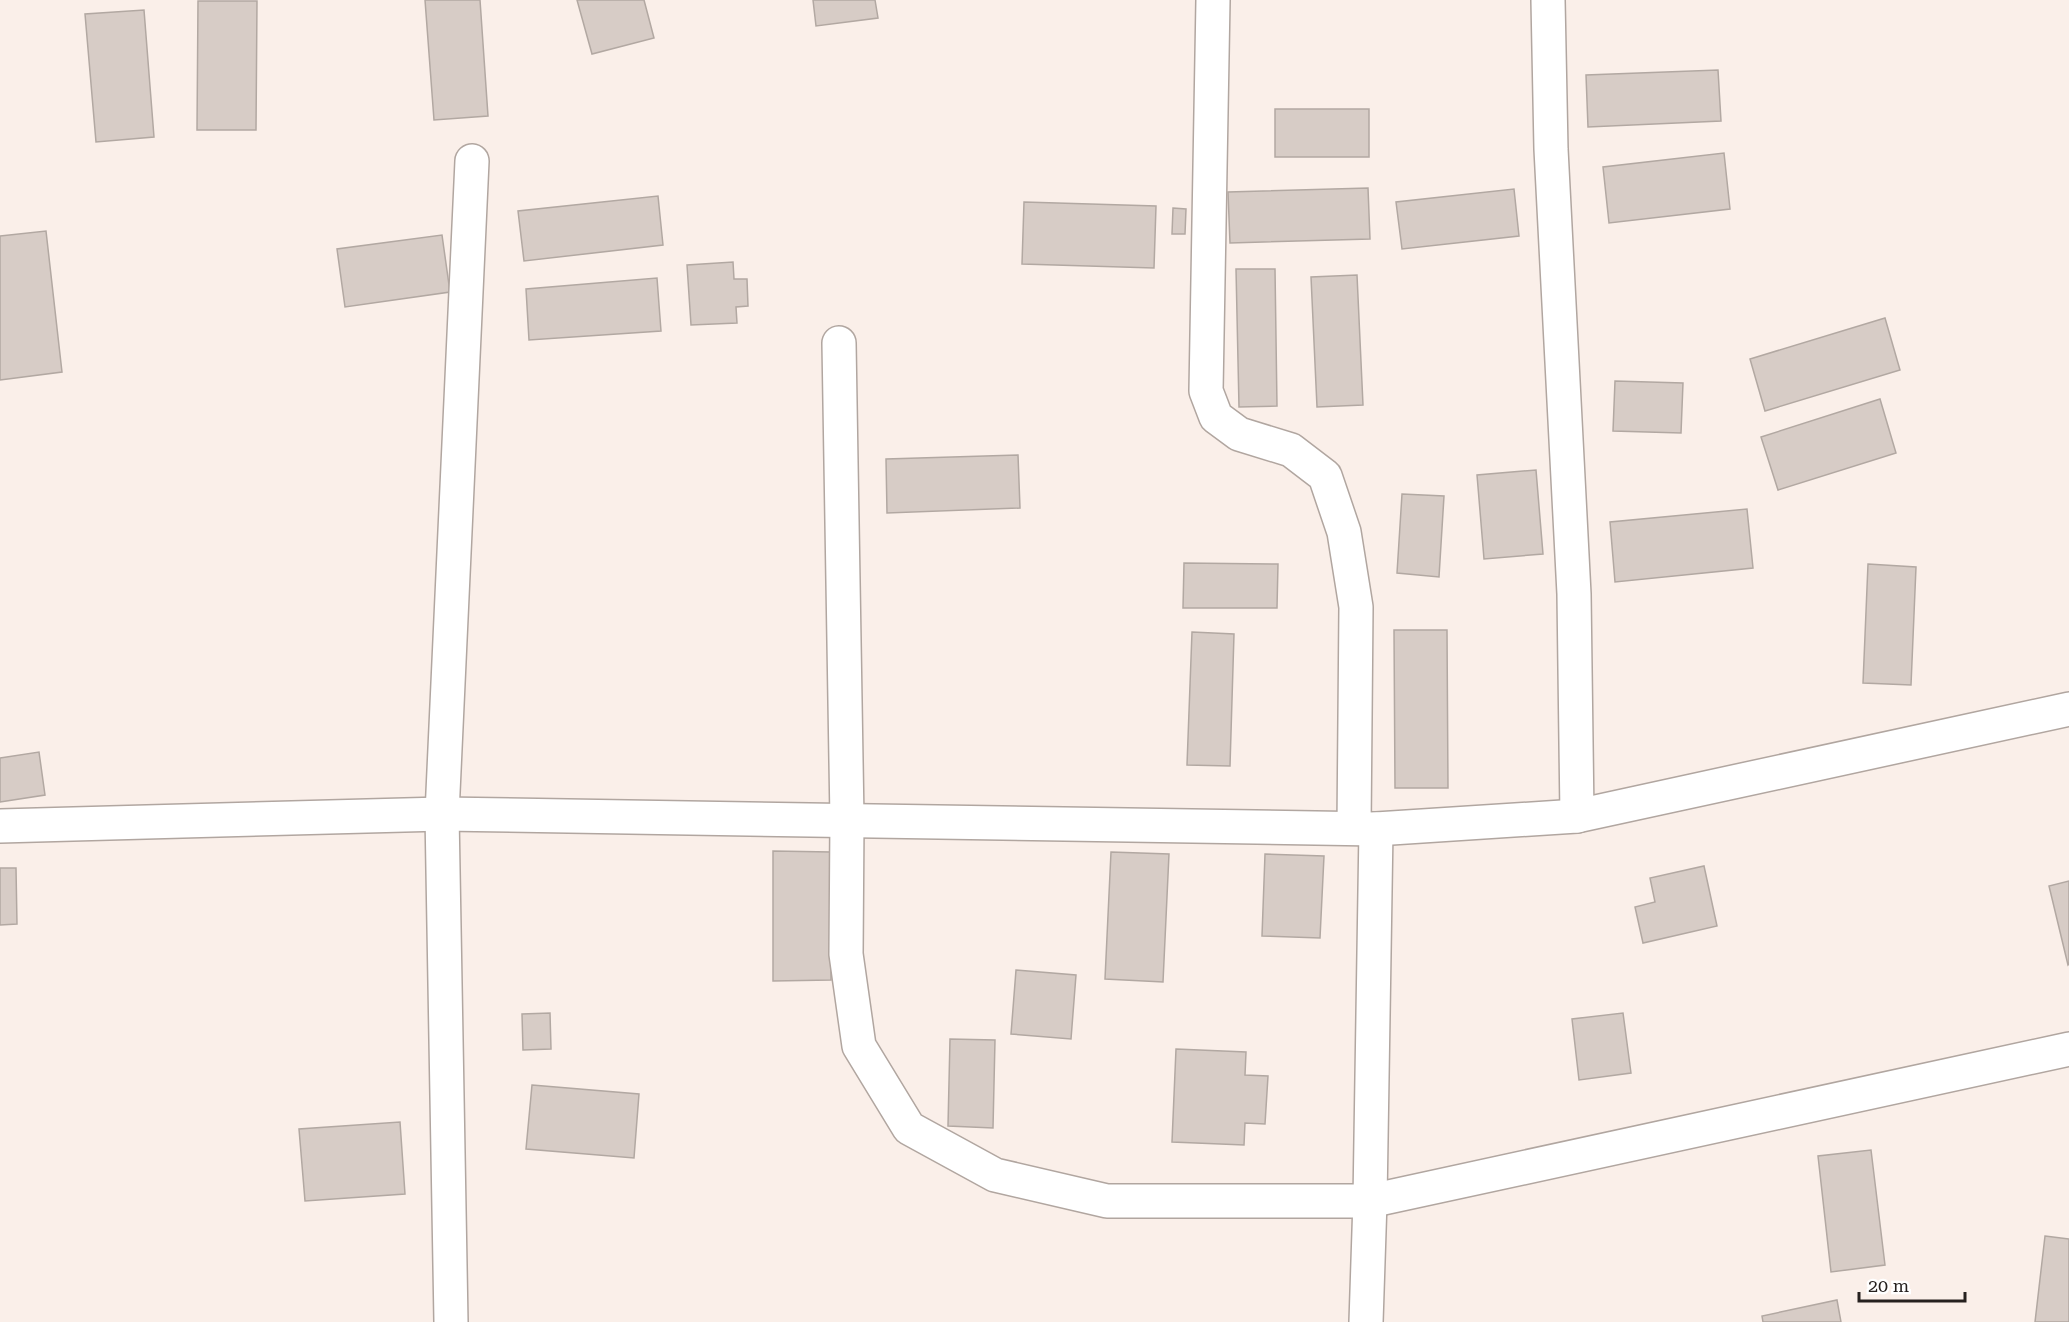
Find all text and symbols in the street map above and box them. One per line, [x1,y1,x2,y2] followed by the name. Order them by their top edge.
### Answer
[1859,1265,1966,1303] scale bar
[1868,1275,1909,1296] text: 20 m

